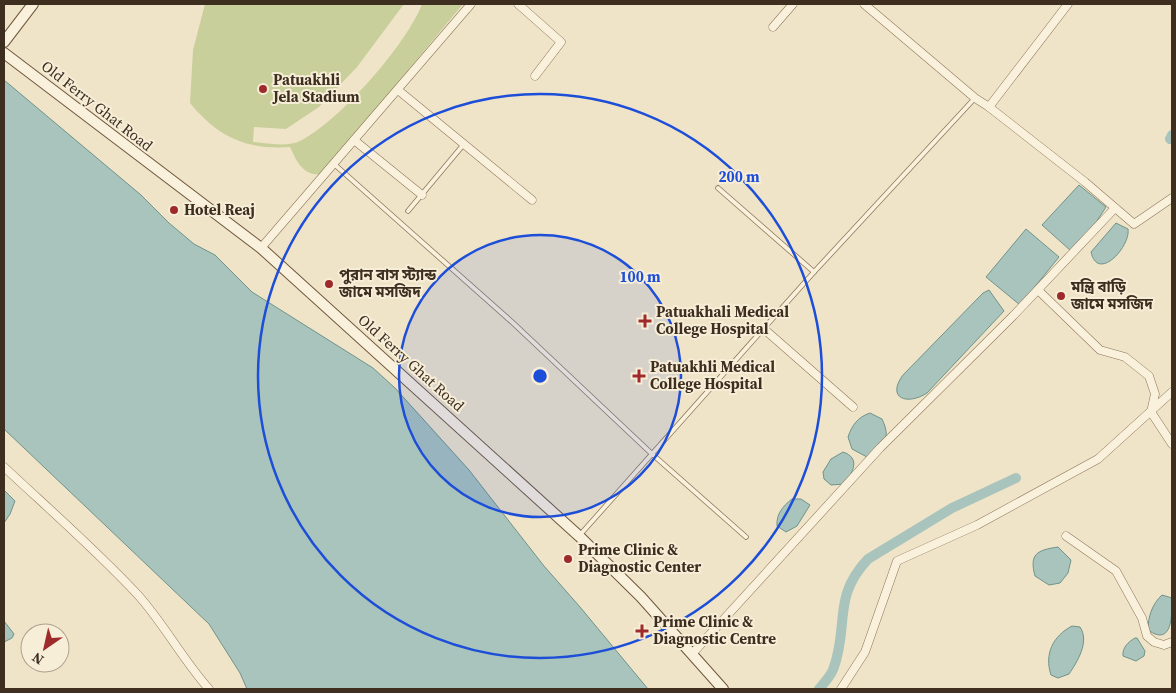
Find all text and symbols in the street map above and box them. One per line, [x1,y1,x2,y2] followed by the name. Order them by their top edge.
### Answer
[37,55,158,156] street label: Old Ferry Ghat Road
[272,69,360,107] place label: Patuakhli Jela Stadium
[257,83,269,95] marker: Patuakhli Jela Stadium
[718,166,760,187] text: 200 m
[184,199,255,220] place label: Hotel Reaj
[168,204,180,216] marker: Hotel Reaj
[338,264,436,302] place label: পুরান বাস স্ট্যান্ড জামে মসজিদ
[619,266,661,287] text: 100 m
[1070,276,1153,314] place label: মন্ত্রি বাড়ি জামে মসজিদ
[323,278,335,290] marker: পুরান বাস স্ট্যান্ড জামে মসজিদ
[1055,290,1067,302] marker: মন্ত্রি বাড়ি জামে মসজিদ
[656,301,789,339] place label: Patuakhali Medical College Hospital
[354,309,469,416] street label: Old Ferry Ghat Road
[638,314,652,328] marker: Patuakhali Medical College Hospital
[650,356,775,394] place label: Patuakhli Medical College Hospital
[531,367,549,385] centre of rings
[632,369,646,383] marker: Patuakhli Medical College Hospital
[578,539,701,577] place label: Prime Clinic & Diagnostic Center
[562,553,574,565] marker: Prime Clinic & Diagnostic Center
[653,611,776,649] place label: Prime Clinic & Diagnostic Centre
[20,623,70,673] north arrow
[635,624,649,638] marker: Prime Clinic & Diagnostic Centre
[28,648,48,670] text: N

